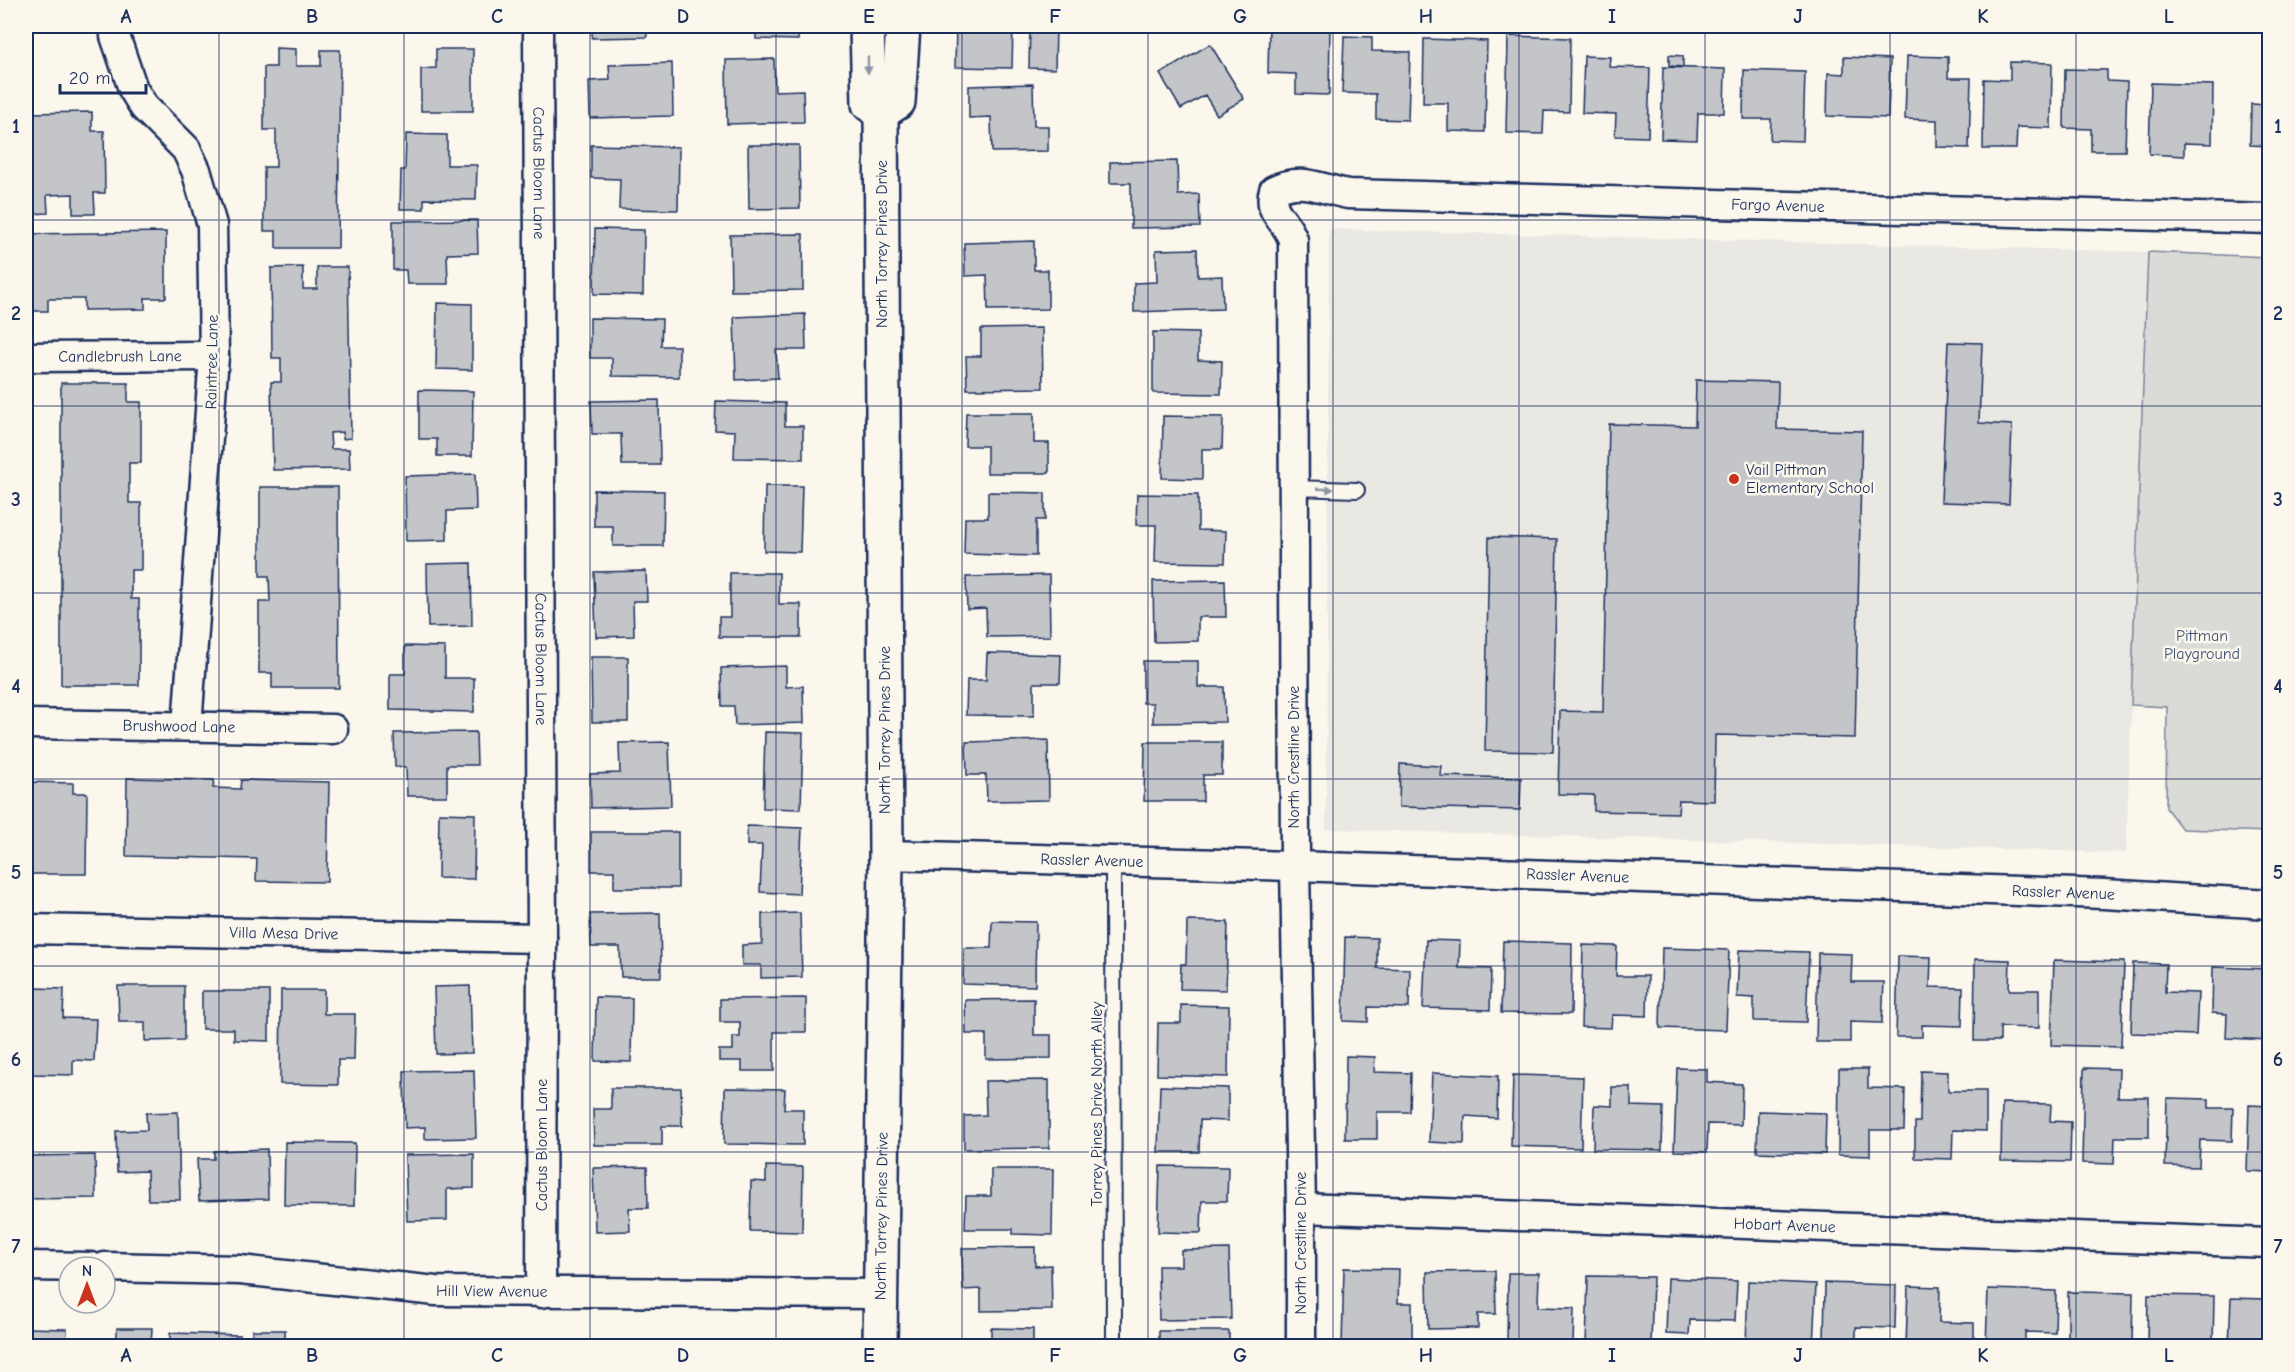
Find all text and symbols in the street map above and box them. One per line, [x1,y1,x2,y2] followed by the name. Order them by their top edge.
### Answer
[120,5,132,28] text: A
[306,5,318,28] text: B
[491,5,503,28] text: C
[677,5,689,28] text: D
[863,5,875,28] text: E
[1049,5,1061,28] text: F
[1233,5,1247,28] text: G
[1419,5,1433,28] text: H
[1608,5,1616,28] text: I
[1793,5,1803,28] text: J
[1977,5,1989,28] text: K
[2164,5,2174,28] text: L
[863,55,873,74] one-way arrow
[60,57,146,95] scale bar
[69,68,110,89] text: 20 m
[529,107,548,239] street label: Cactus Bloom Lane
[12,115,20,138] text: 1
[2274,115,2282,138] text: 1
[873,160,891,328] street label: North Torrey Pines Drive
[1731,195,1825,216] street label: Fargo Avenue
[11,302,21,325] text: 2
[2273,302,2283,325] text: 2
[202,314,222,410] street label: Raintree Lane
[58,347,182,366] street label: Candlebrush Lane
[1746,461,1874,497] place label: Vail Pittman Elementary School
[1727,472,1741,486] marker: Vail Pittman Elementary School
[1315,484,1334,494] one-way arrow
[11,488,21,511] text: 3
[2273,488,2283,511] text: 3
[531,593,550,725] street label: Cactus Bloom Lane
[2164,627,2240,663] park label: Pittman Playground
[876,646,894,814] street label: North Torrey Pines Drive
[11,675,21,698] text: 4
[2273,675,2283,698] text: 4
[1285,686,1303,828] street label: North Crestline Drive
[123,717,235,736] street label: Brushwood Lane
[1040,850,1144,871] street label: Rassler Avenue
[11,861,21,884] text: 5
[2273,861,2283,884] text: 5
[1526,865,1629,887] street label: Rassler Avenue
[2012,882,2115,904] street label: Rassler Avenue
[229,924,339,943] street label: Villa Mesa Drive
[1088,1001,1106,1206] street label: Torrey Pines Drive North Alley
[11,1048,21,1071] text: 6
[2273,1048,2283,1071] text: 6
[533,1079,551,1211] street label: Cactus Bloom Lane
[872,1132,892,1300] street label: North Torrey Pines Drive
[1292,1172,1310,1314] street label: North Crestline Drive
[1733,1215,1836,1236] street label: Hobart Avenue
[12,1235,21,1258] text: 7
[2274,1235,2283,1258] text: 7
[57,1255,117,1315] north arrow
[82,1262,92,1280] text: N
[436,1282,548,1301] street label: Hill View Avenue
[120,1344,132,1367] text: A
[306,1344,318,1367] text: B
[491,1344,503,1367] text: C
[677,1344,689,1367] text: D
[863,1344,875,1367] text: E
[1049,1344,1061,1367] text: F
[1233,1344,1247,1367] text: G
[1419,1344,1433,1367] text: H
[1608,1344,1616,1367] text: I
[1793,1344,1803,1367] text: J
[1977,1344,1989,1367] text: K
[2164,1344,2174,1367] text: L

